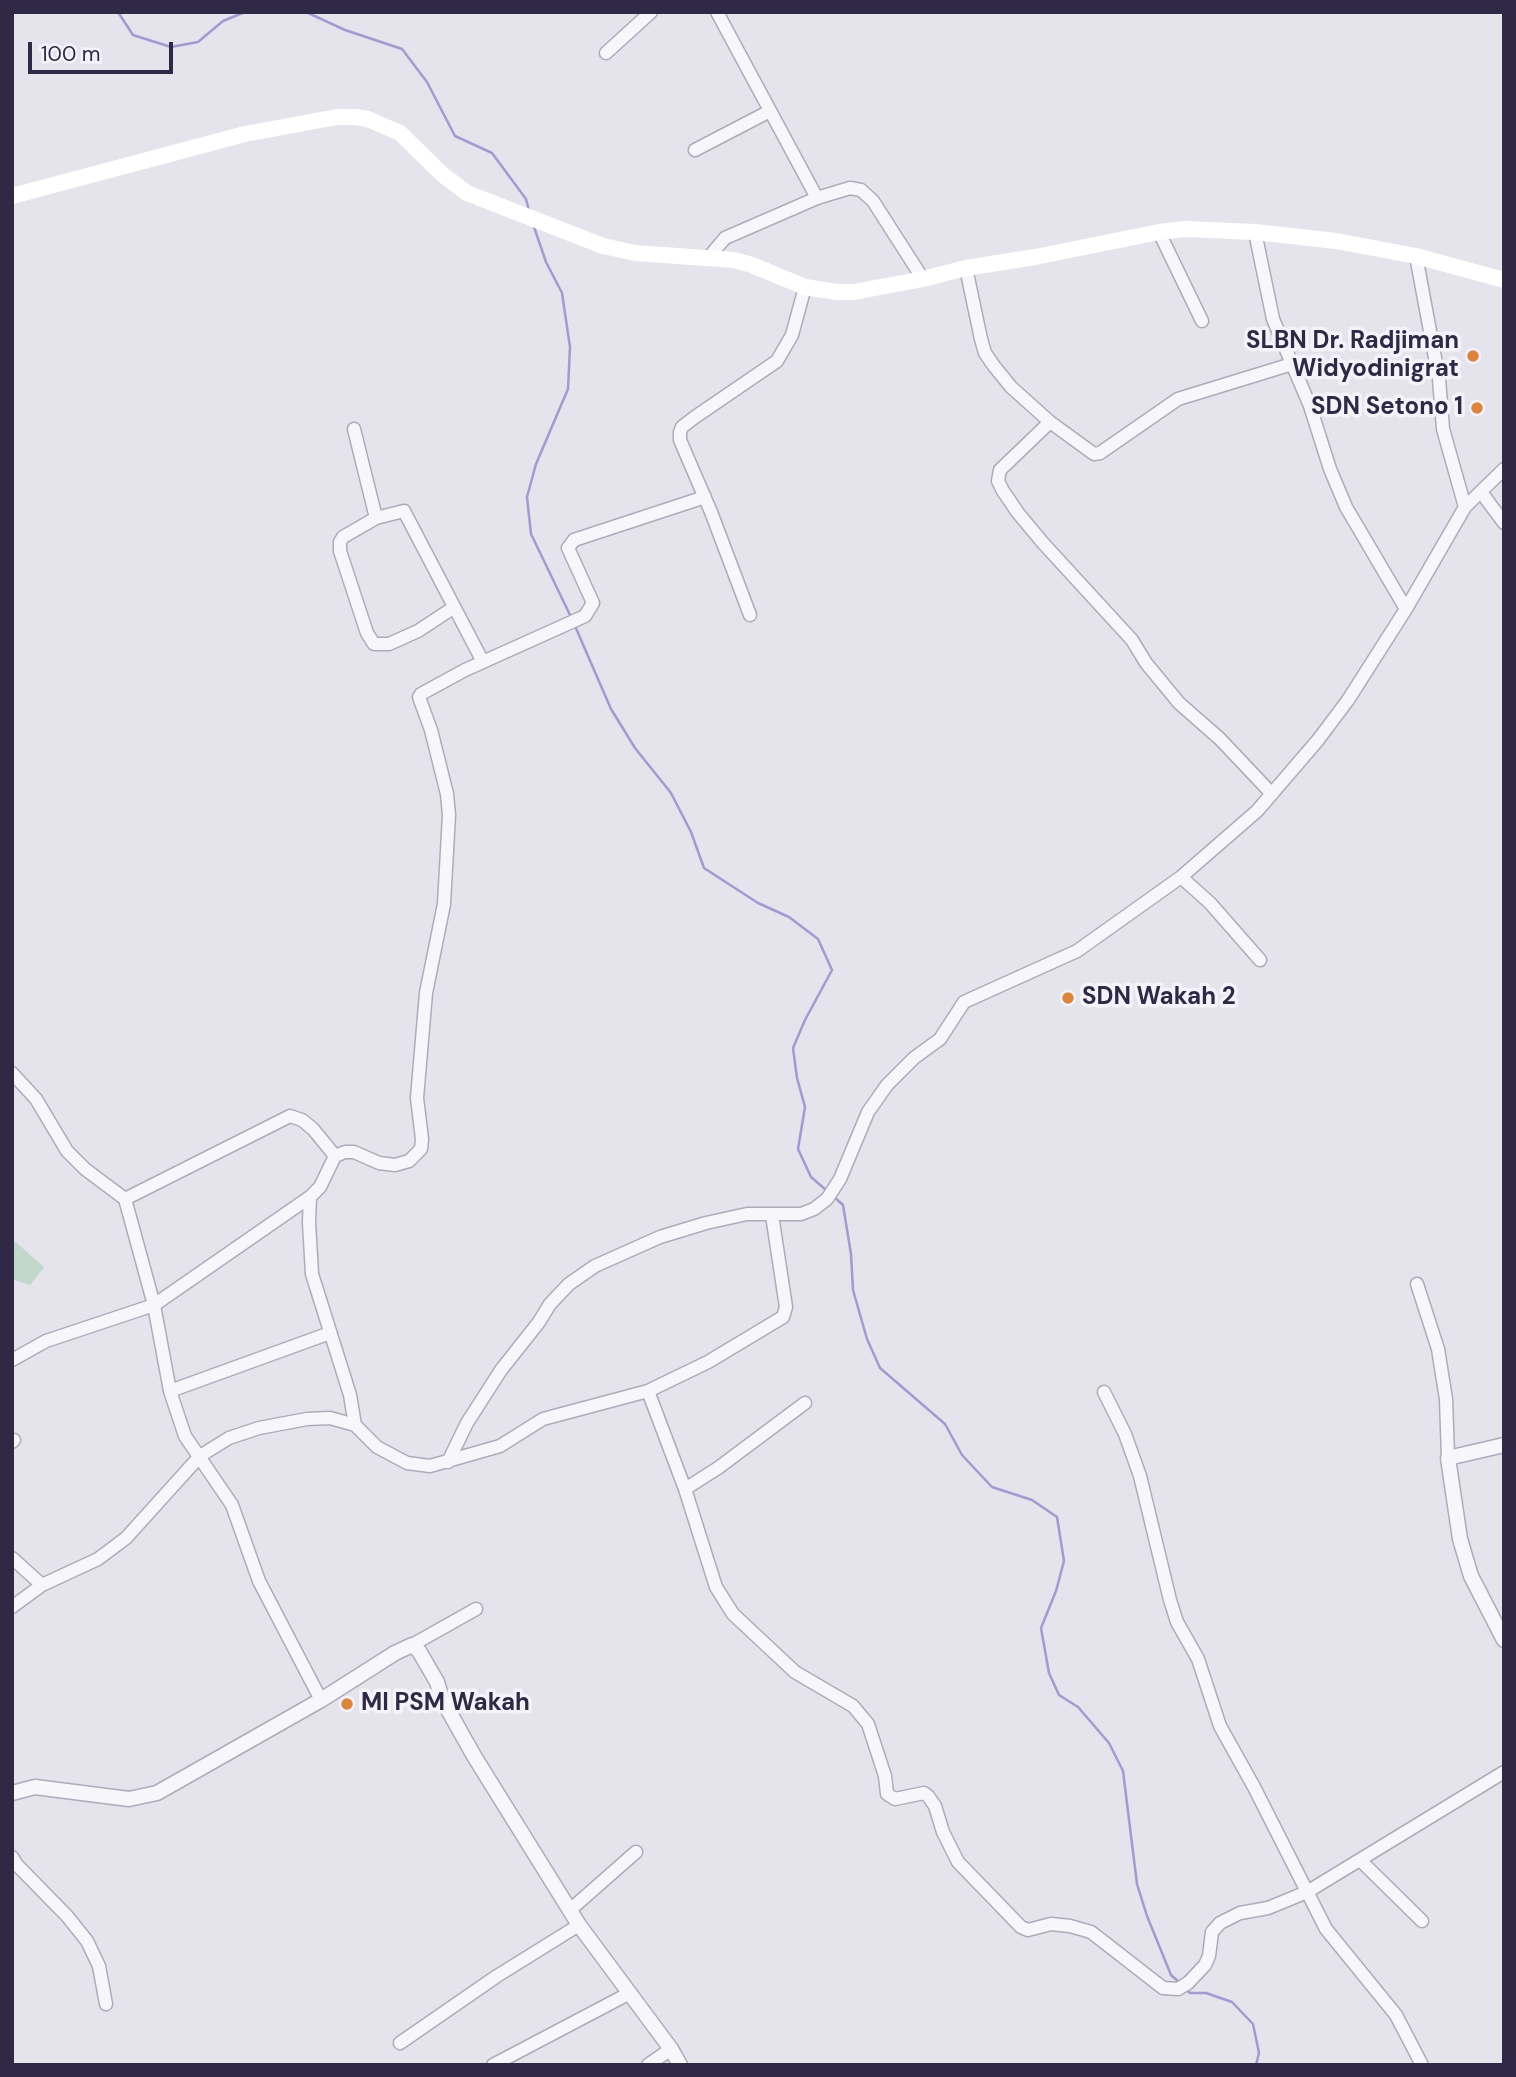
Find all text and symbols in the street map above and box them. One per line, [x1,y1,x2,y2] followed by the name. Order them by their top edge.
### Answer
[32,28,177,72] scale bar
[41,40,101,68] text: 100 m
[1246,328,1459,384] place label: SLBN Dr. Radjiman Widyodinigrat
[1465,348,1481,364] marker: SLBN Dr. Radjiman Widyodinigrat
[1311,394,1463,422] place label: SDN Setono 1
[1469,400,1485,416] marker: SDN Setono 1
[1082,984,1235,1012] place label: SDN Wakah 2
[1060,990,1076,1006] marker: SDN Wakah 2
[361,1690,530,1718] place label: MI PSM Wakah
[339,1696,355,1712] marker: MI PSM Wakah

